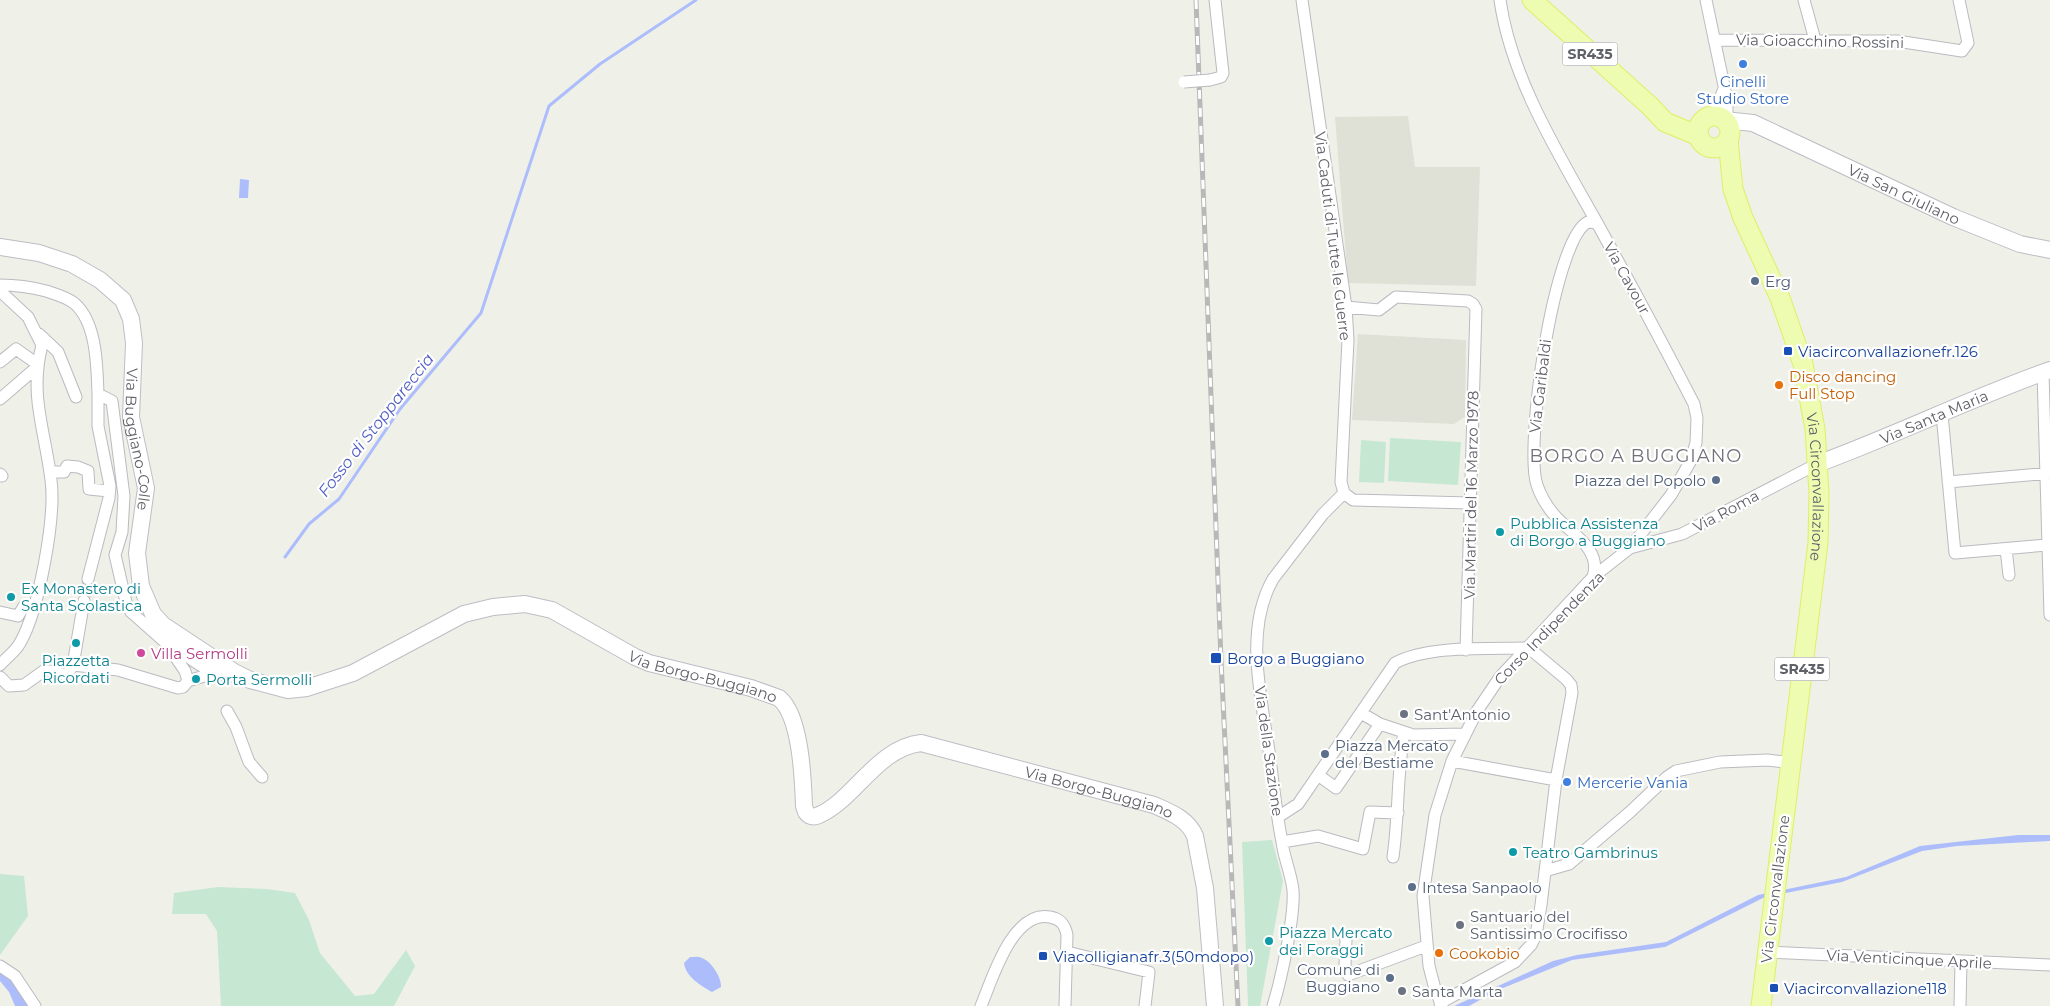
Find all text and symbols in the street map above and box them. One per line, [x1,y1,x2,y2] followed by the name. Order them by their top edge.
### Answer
[1736,30,1904,52] street label: Via Gioacchino Rossini
[1562,42,1618,66] road number: SR435
[1737,58,1749,70] marker: Cinelli Studio Store
[1697,72,1789,108] place label: Cinelli Studio Store
[1311,130,1355,342] street label: Via Caduti di Tutte le Guerre
[1845,160,1963,228] street label: Via San Giuliano
[1599,239,1655,317] street label: Via Cavour
[1765,272,1791,291] place label: Erg
[1749,275,1761,287] marker: Erg
[1525,338,1555,434] street label: Via Garibaldi
[1798,342,1978,361] place label: Viacirconvallazionefr.126
[1782,345,1794,357] marker: Viacirconvallazionefr.126
[314,350,438,500] water label: Fosso di Stoppareccia
[1789,367,1896,403] place label: Disco dancing Full Stop
[122,368,156,512] street label: Via Buggiano-Colle
[1773,379,1785,391] marker: Disco dancing Full Stop
[1877,385,1991,448] street label: Via Santa Maria
[1460,390,1482,600] street label: Via Martiri del 16 Marzo 1978
[1803,411,1829,562] street label: Via Circonvallazione
[1530,445,1742,467] district label: BORGO A BUGGIANO
[1574,471,1706,490] place label: Piazza del Popolo
[1710,474,1722,486] marker: Piazza del Popolo
[1690,486,1762,536] street label: Via Roma
[1510,514,1665,550] place label: Pubblica Assistenza di Borgo a Buggiano
[1494,526,1506,538] marker: Pubblica Assistenza di Borgo a Buggiano
[1490,567,1608,689] street label: Corso Indipendenza
[21,579,142,615] place label: Ex Monastero di Santa Scolastica
[5,591,17,603] marker: Ex Monastero di Santa Scolastica
[70,637,82,649] marker: Piazzetta Ricordati
[151,644,248,663] place label: Villa Sermolli
[625,646,780,706] street label: Via Borgo-Buggiano
[135,647,147,659] marker: Villa Sermolli
[1227,649,1364,668] place label: Borgo a Buggiano
[42,651,110,687] place label: Piazzetta Ricordati
[1209,651,1223,665] marker: Borgo a Buggiano
[1774,658,1830,681] road number: SR435
[206,670,312,689] place label: Porta Sermolli
[190,673,202,685] marker: Porta Sermolli
[1250,685,1288,817] street label: Via della Stazione
[1414,705,1510,724] place label: Sant'Antonio
[1398,708,1410,720] marker: Sant'Antonio
[1335,736,1448,772] place label: Piazza Mercato del Bestiame
[1319,748,1331,760] marker: Piazza Mercato del Bestiame
[1023,762,1177,822] street label: Via Borgo-Buggiano
[1577,773,1688,792] place label: Mercerie Vania
[1561,776,1573,788] marker: Mercerie Vania
[1756,814,1794,964] street label: Via Circonvallazione
[1523,843,1658,862] place label: Teatro Gambrinus
[1507,846,1519,858] marker: Teatro Gambrinus
[1422,878,1542,897] place label: Intesa Sanpaolo
[1406,881,1418,893] marker: Intesa Sanpaolo
[1470,907,1628,943] place label: Santuario del Santissimo Crocifisso
[1454,919,1466,931] marker: Santuario del Santissimo Crocifisso
[1279,923,1392,959] place label: Piazza Mercato dei Foraggi
[1263,935,1275,947] marker: Piazza Mercato dei Foraggi
[1449,944,1520,963] place label: Cookobio
[1826,945,1992,973] street label: Via Venticinque Aprile
[1053,947,1254,966] place label: Viacolligianafr.3(50mdopo)
[1433,947,1445,959] marker: Cookobio
[1037,950,1049,962] marker: Viacolligianafr.3(50mdopo)
[1297,960,1380,996] place label: Comune di Buggiano
[1384,972,1396,984] marker: Comune di Buggiano
[1784,979,1947,998] place label: Viacirconvallazione118
[1412,982,1503,1001] place label: Santa Marta
[1768,982,1780,994] marker: Viacirconvallazione118
[1396,985,1408,997] marker: Santa Marta

